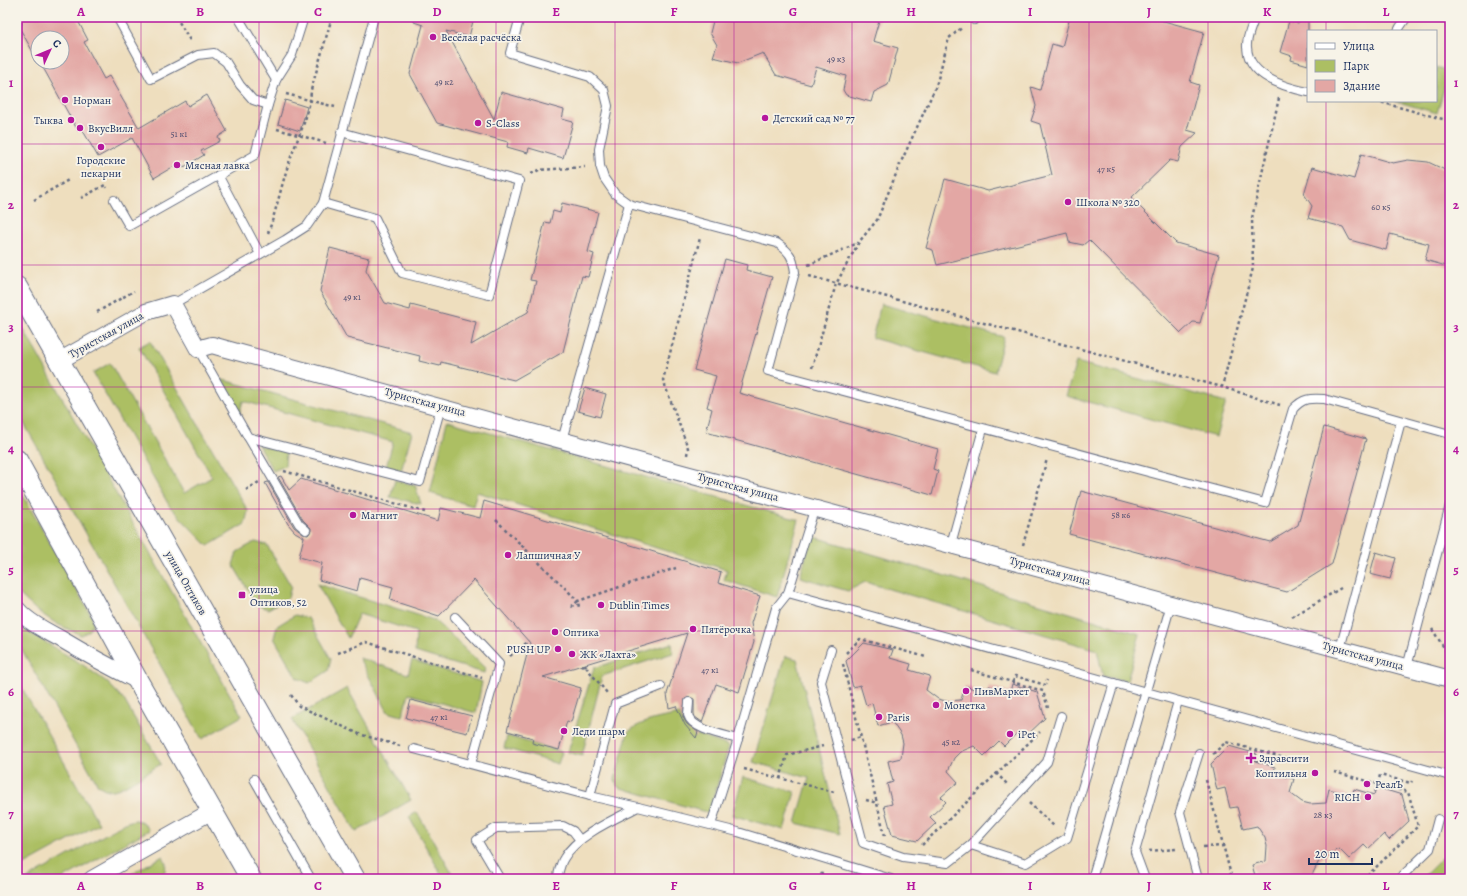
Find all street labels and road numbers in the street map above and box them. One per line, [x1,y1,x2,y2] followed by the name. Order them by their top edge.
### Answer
[66,308,147,362] street label: Туристская улица
[383,384,468,420] street label: Туристская улица
[696,469,781,505] street label: Туристская улица
[161,547,210,618] street label: улица Оптиков
[1008,553,1093,589] street label: Туристская улица
[1321,638,1406,674] street label: Туристская улица

